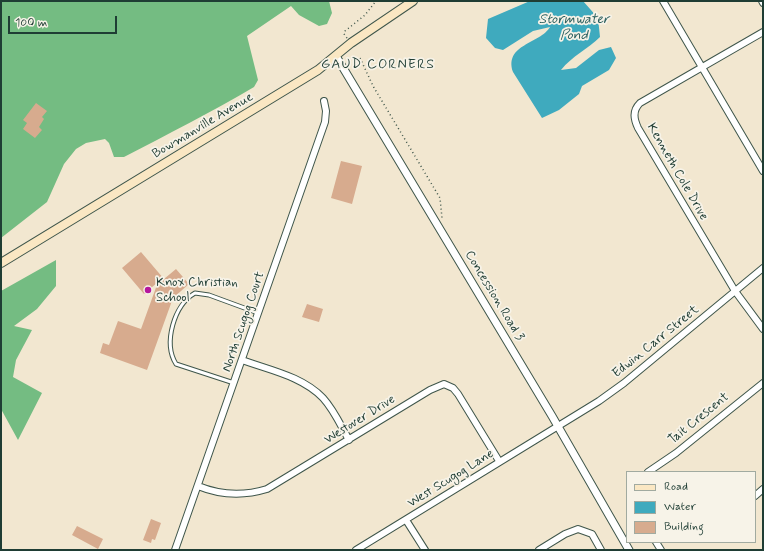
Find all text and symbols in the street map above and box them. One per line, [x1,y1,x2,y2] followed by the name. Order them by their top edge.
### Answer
[10,8,119,34] scale bar
[539,12,609,44] water label: Stormwater Pond
[15,15,47,31] text: 100 m
[321,57,435,73] district label: GAUD CORNERS
[150,90,256,162] street label: Bowmanville Avenue
[643,121,711,223] street label: Kenneth Cole Drive
[461,248,527,344] street label: Concession Road 3
[220,270,268,374] street label: North Scugog Court
[156,275,238,306] place label: Knox Christian School
[143,285,153,295] marker: Knox Christian School
[610,302,702,382] street label: Edwin Carr Street
[666,390,732,448] street label: Tait Crescent
[322,392,398,448] street label: Westover Drive
[405,446,497,512] street label: West Scugog Lane
[626,471,756,543] legend
[664,479,688,495] text: Road
[664,499,696,515] text: Water
[664,519,704,535] text: Building

